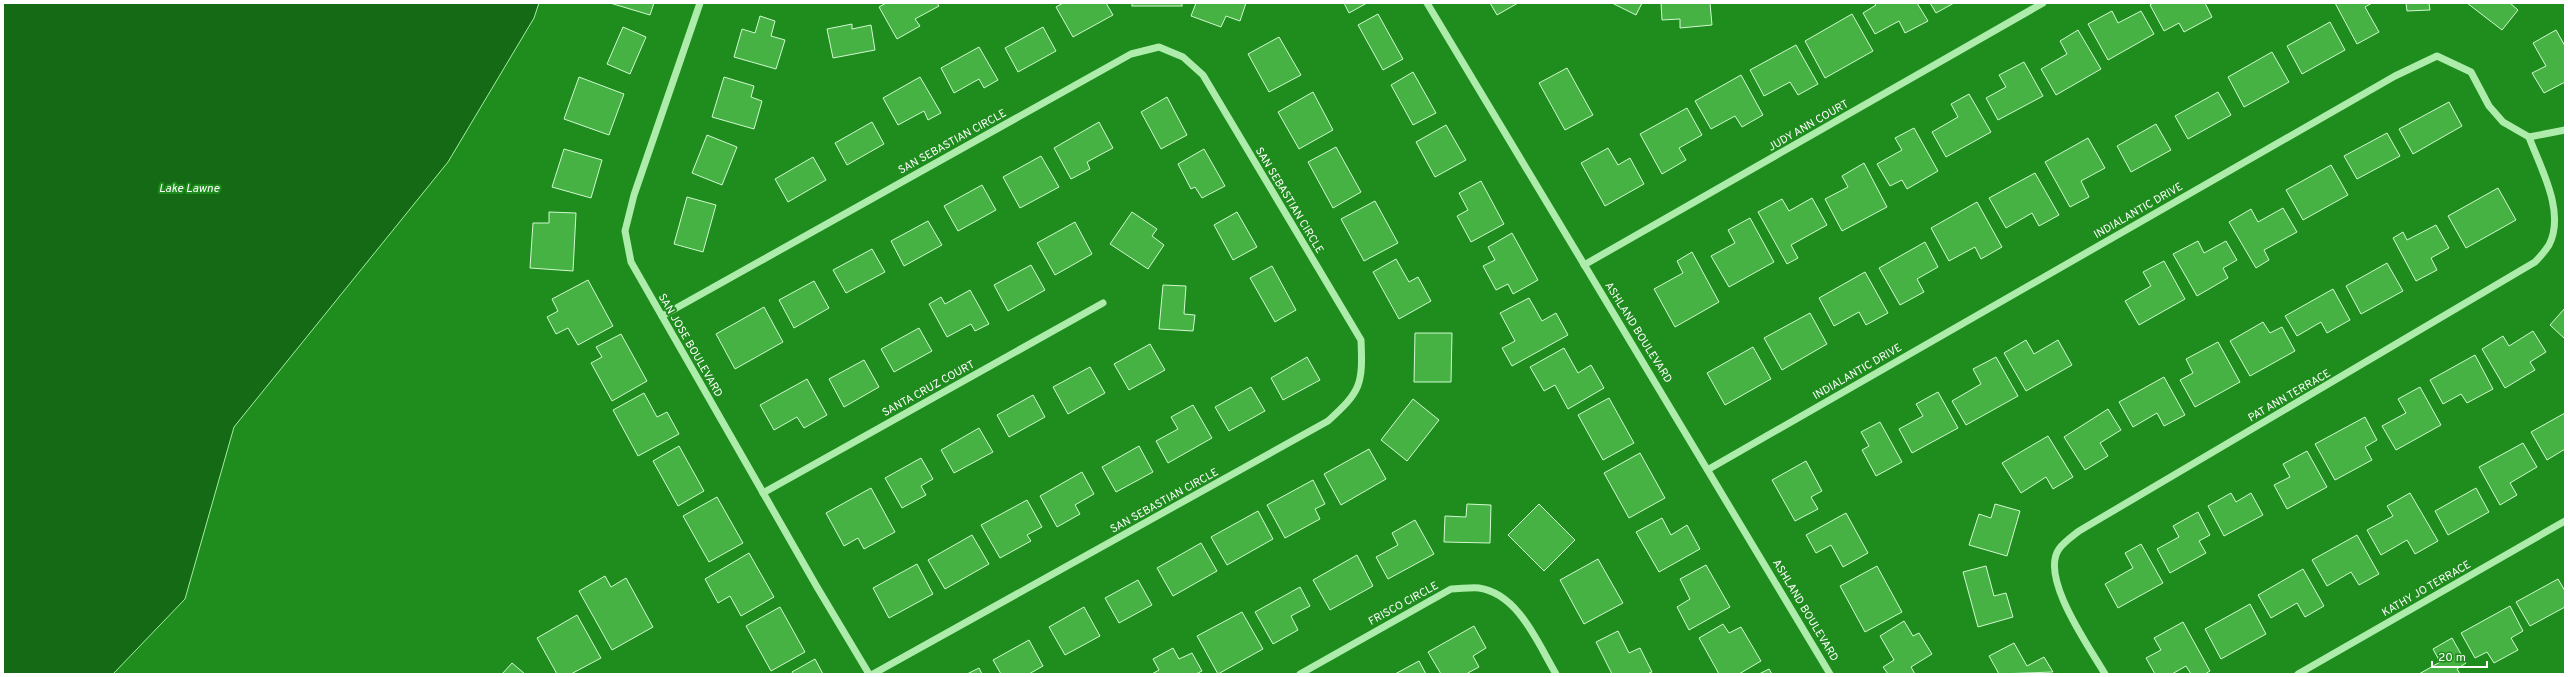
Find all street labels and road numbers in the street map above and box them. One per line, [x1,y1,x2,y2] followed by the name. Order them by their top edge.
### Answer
[1766,97,1851,155] street label: JUDY ANN COURT
[896,106,1009,177] street label: SAN SEBASTIAN CIRCLE
[1252,145,1326,256] street label: SAN SEBASTIAN CIRCLE
[2092,180,2185,242] street label: INDIALANTIC DRIVE
[1601,279,1675,386] street label: ASHLAND BOULEVARD
[655,291,726,400] street label: SAN JOSE BOULEVARD
[1811,341,1904,403] street label: INDIALANTIC DRIVE
[880,358,977,420] street label: SANTA CRUZ COURT
[2246,367,2333,425] street label: PAT ANN TERRACE
[1108,465,1221,536] street label: SAN SEBASTIAN CIRCLE
[1769,557,1841,664] street label: ASHLAND BOULEVARD
[2379,558,2474,620] street label: KATHY JO TERRACE
[1366,579,1441,629] street label: FRISCO CIRCLE

